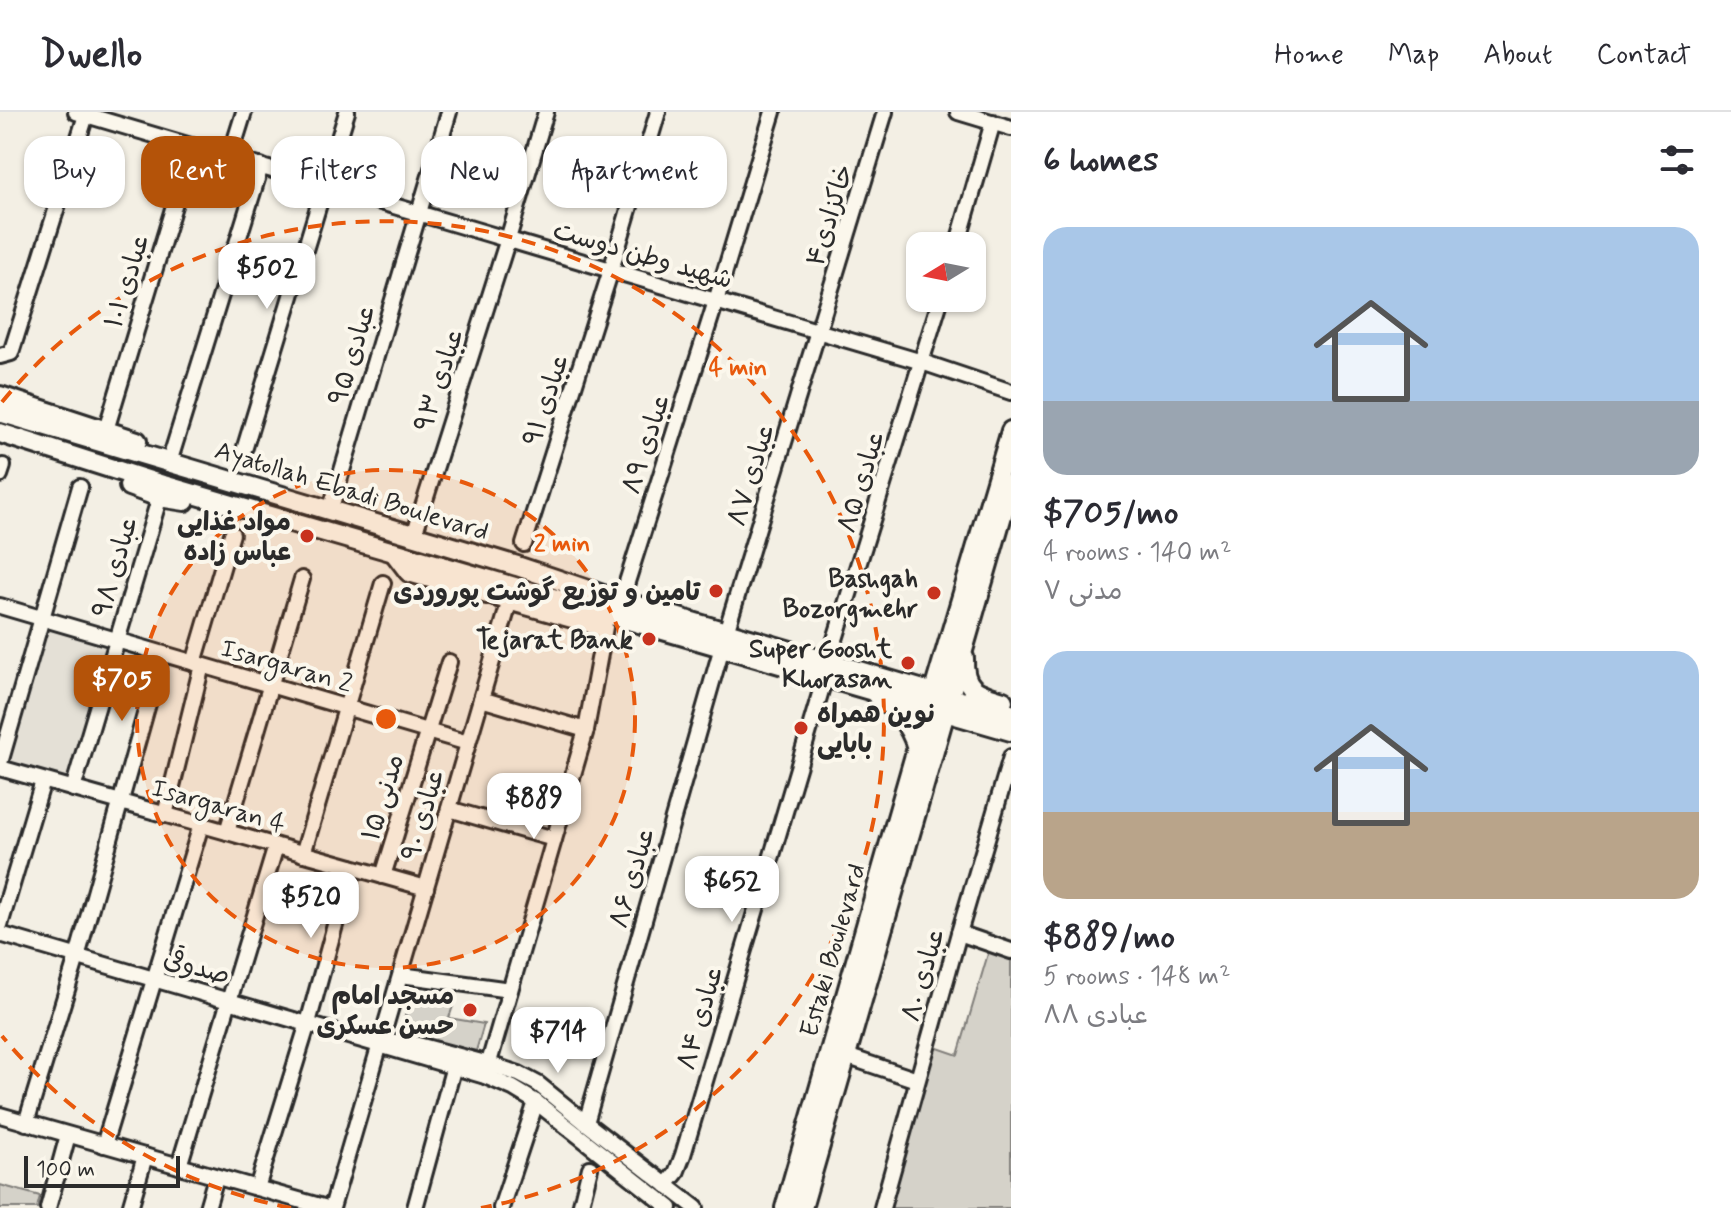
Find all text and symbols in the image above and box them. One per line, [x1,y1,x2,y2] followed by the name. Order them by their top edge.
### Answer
[40,31,142,80] text: Dwello
[1274,37,1344,74] text: Home
[1388,37,1439,74] text: Map
[1483,37,1552,74] text: About
[1596,37,1691,74] text: Contact
[24,136,125,208] chip: Buy
[141,136,255,208] chip: Rent
[271,136,405,208] chip: Filters
[421,136,527,208] chip: New
[543,136,727,208] chip: Apartment
[1043,138,1158,183] text: 6 homes
[1655,138,1699,182] icon: filters
[799,160,863,271] street label: خاکزادی۴
[549,214,736,298] street label: شهید وطن دوست
[98,231,158,332] street label: عبادی ۱۰۱
[906,232,986,312] north arrow
[906,232,986,312] map controls
[220,243,314,311] pin: $502
[236,252,298,286] text: $502
[1299,279,1443,423] icon: home
[322,302,384,410] street label: عبادی ۹۵
[407,325,472,436] street label: عبادی ۹۳
[516,351,578,451] street label: عبادی ۹۱
[709,353,767,384] text: 4 min
[615,390,679,499] street label: عبادی ۸۹
[720,420,784,531] street label: عبادی ۸۷
[830,428,893,538] street label: عبادی ۸۵
[210,434,492,550] street label: Ayatollah Ebadi Boulevard
[1043,491,1178,536] text: $705/mo
[177,506,291,570] place label: مواد غذایی عباس زاده
[85,513,146,622] street label: عبادی ۹۸
[298,527,316,545] marker: مواد غذایی عباس زاده
[534,529,590,560] text: 2 min
[1043,536,1232,570] text: 4 rooms · 140 m²
[783,563,918,628] place label: Bashgah Bozorgmehr
[393,575,701,610] place label: تامین و توزیع گوشت پوروردی
[1043,575,1122,609] text: مدنی ۷
[707,582,725,600] marker: تامین و توزیع گوشت پوروردی
[925,584,943,602] marker: Bashgah Bozorgmehr
[476,624,633,658] place label: Tejarat Bank
[640,630,658,648] marker: Tejarat Bank
[216,632,356,704] street label: Isargaran 2
[749,633,893,697] place label: Super Goosht Khorasan
[899,654,917,672] marker: Super Goosht Khorasan
[75,655,169,723] pin: $705
[92,664,152,698] text: $705
[817,698,935,762] place label: نوین همراه بابایی
[1299,703,1443,847] icon: home
[372,705,400,733] centre of rings
[792,719,810,737] marker: نوین همراه بابایی
[355,750,413,845] street label: مدنی ۱۵
[395,766,453,865] street label: عبادی ۹۰
[147,772,289,844] street label: Isargaran 4
[487,773,581,841] pin: $889
[505,782,563,816] text: $889
[602,825,663,932] street label: عبادی ۸۶
[685,856,779,924] pin: $652
[793,860,875,1041] street label: Estaki Boulevard
[703,865,761,899] text: $652
[264,872,358,940] pin: $520
[281,881,341,915] text: $520
[1043,915,1175,960] text: $889/mo
[894,925,953,1026] street label: عبادی ۸۰
[159,941,234,994] street label: صدوقی
[1043,960,1230,994] text: 5 rooms · 148 m²
[670,963,732,1074] street label: عبادی ۸۴
[316,980,454,1044] place label: مسجد امام حسن عسکری
[1043,999,1148,1033] text: عبادی ۸۸
[461,1001,479,1019] marker: مسجد امام حسن عسکری
[511,1007,605,1075] pin: $714
[529,1016,587,1050] text: $714
[24,1152,180,1188] scale bar
[36,1156,95,1184] text: 100 m

